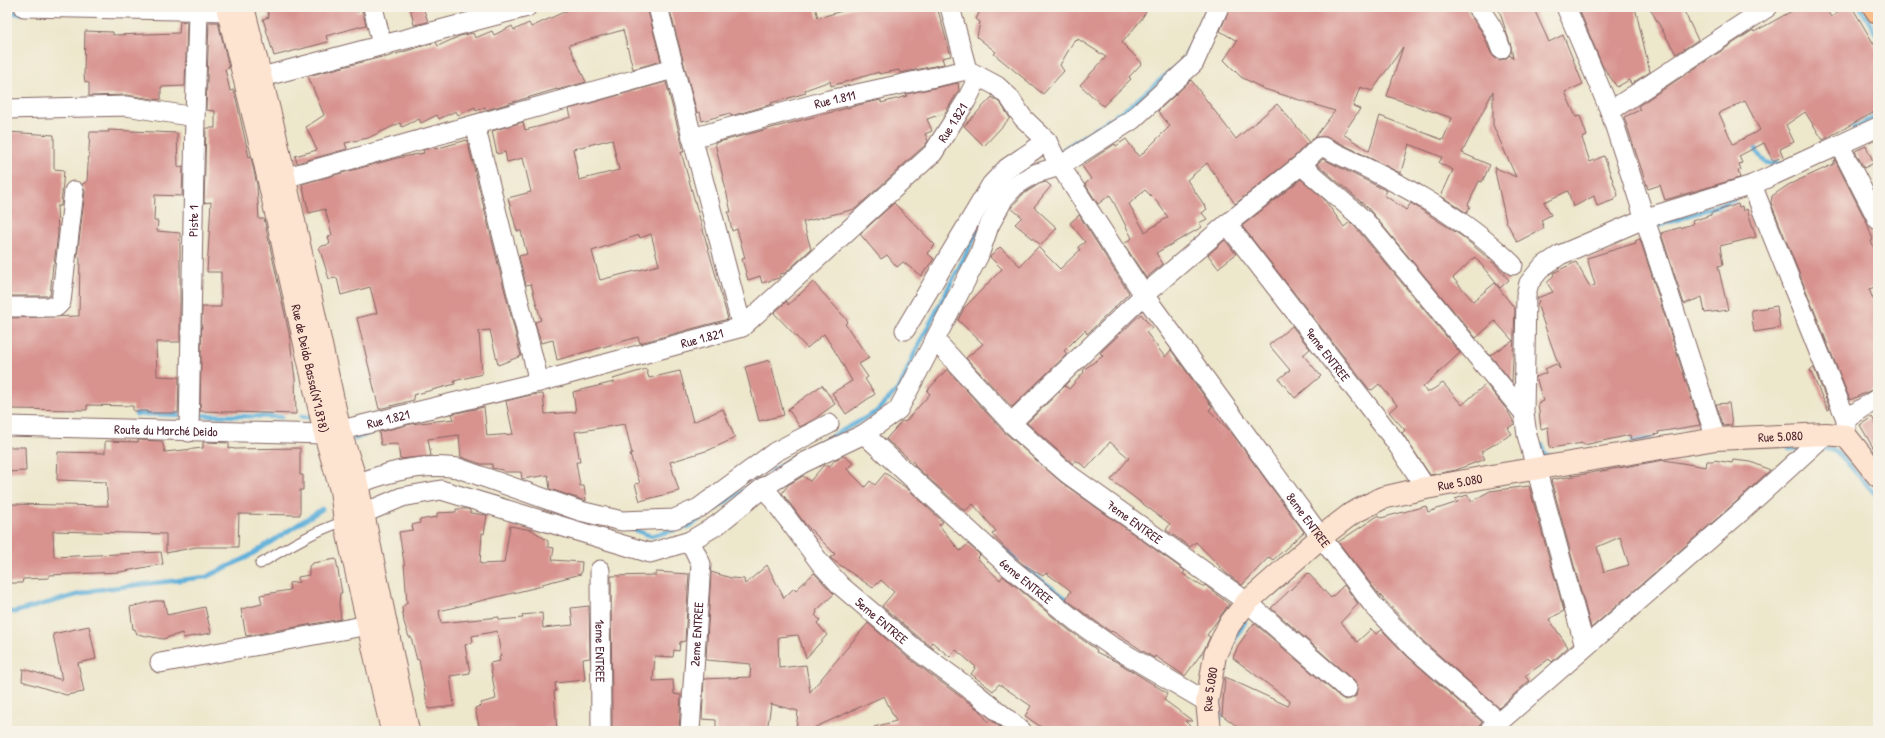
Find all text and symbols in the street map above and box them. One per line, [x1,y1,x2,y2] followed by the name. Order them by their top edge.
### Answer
[812,85,857,113] street label: Rue 1.811
[933,99,972,146] street label: Rue 1.821
[184,205,202,237] street label: Piste 1
[287,302,333,435] street label: Rue de Deido Bassa(N°1.878)
[679,323,725,352] street label: Rue 1.821
[1302,324,1355,385] street label: 9eme ENTREE
[365,405,411,433] street label: Rue 1.821
[114,420,218,440] street label: Route du Marché Deido
[1758,426,1803,446] street label: Rue 5.080
[1436,469,1484,495] street label: Rue 5.080
[1282,489,1335,551] street label: 8eme ENTREE
[1103,496,1166,548] street label: 7eme ENTREE
[996,554,1057,608] street label: 6eme ENTREE
[852,593,912,648] street label: 5eme ENTREE
[685,601,707,667] street label: 2eme ENTREE
[591,619,610,683] street label: 1eme ENTREE
[1198,666,1222,712] street label: Rue 5.080

